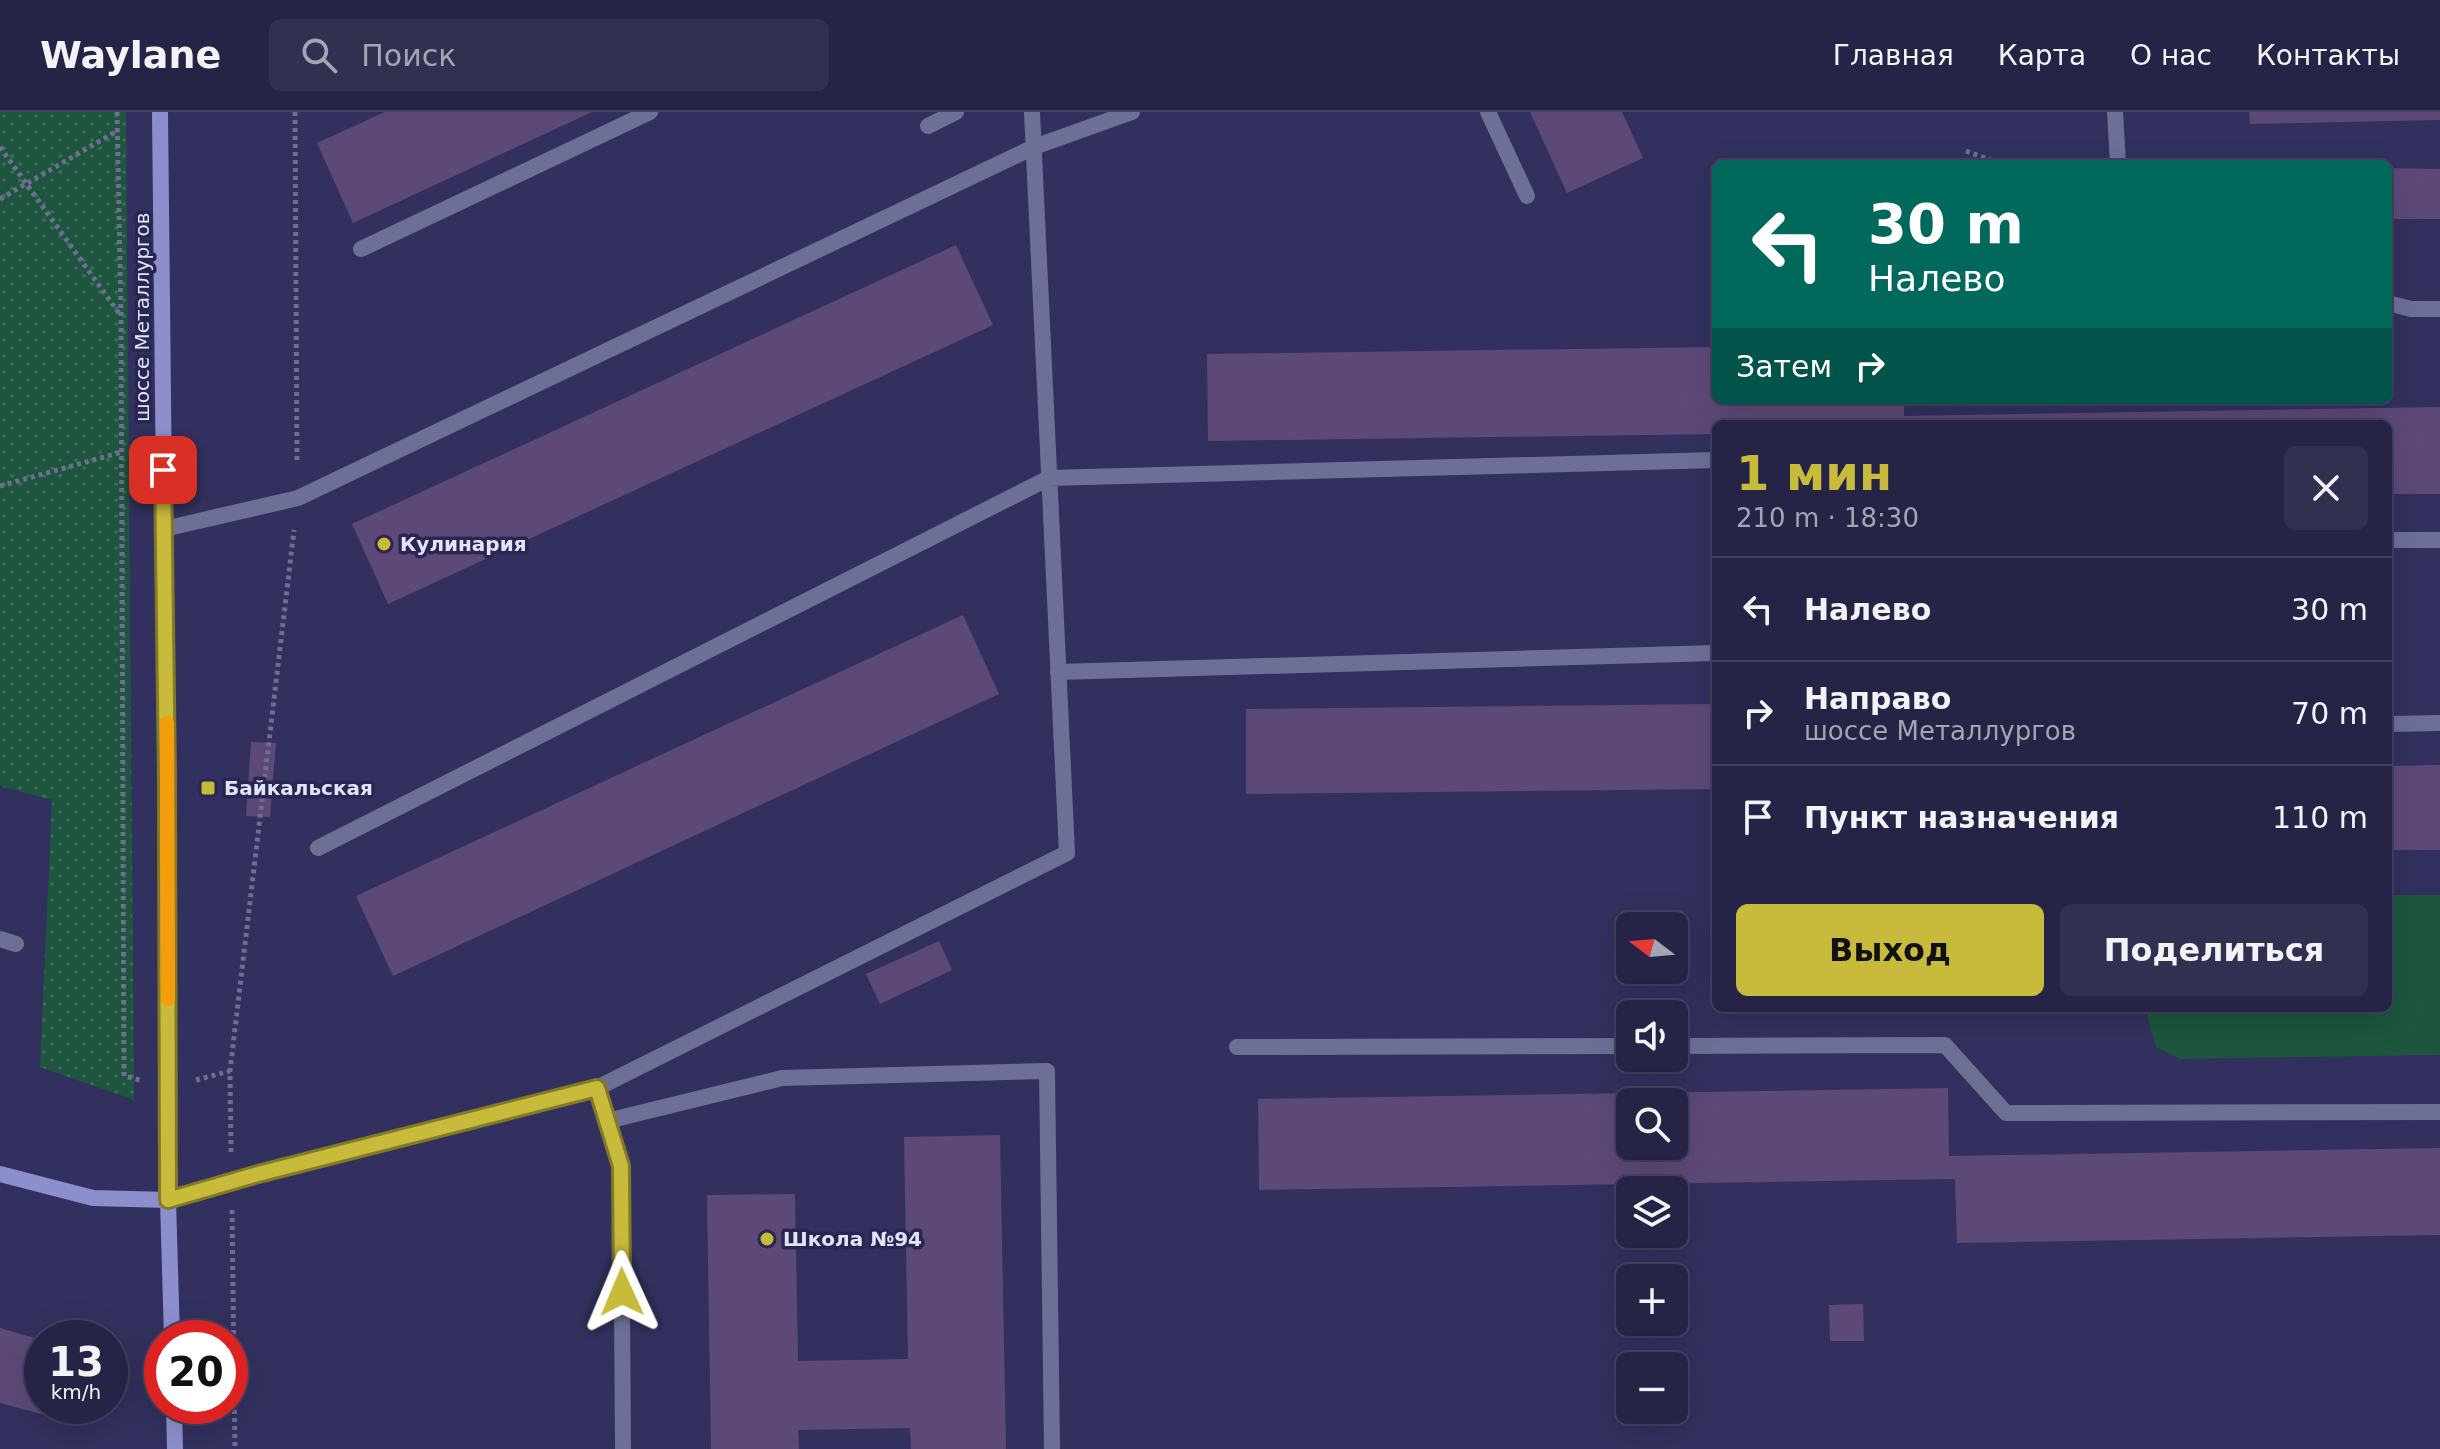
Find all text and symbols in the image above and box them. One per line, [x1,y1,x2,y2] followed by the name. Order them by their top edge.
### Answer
[269,19,829,91] search box
[40,33,221,77] text: Waylane
[297,33,341,77] icon: search
[361,38,456,73] text: Поиск
[1833,39,1954,72] text: Главная
[1998,39,2086,72] text: Карта
[2130,39,2212,72] text: О нас
[2256,39,2400,72] text: Контакты
[1868,191,2024,256] text: 30 m
[1736,192,1840,296] icon: left
[130,212,154,422] street label: шоссе Металлургов
[1868,258,2006,299] text: Налево
[1848,344,1892,388] icon: right
[1736,349,1832,384] text: Затем
[129,436,197,504] pin
[1736,445,1892,501] text: 1 мин
[2284,446,2368,530] button: close
[141,448,185,492] icon: arrive
[1736,503,1919,533] text: 210 m · 18:30
[400,532,527,556] place label: Кулинария
[375,535,393,553] marker: Кулинария
[1736,587,1780,631] icon: left
[1804,592,1931,627] text: Налево
[2291,592,2368,627] text: 30 m
[1804,681,1951,716] text: Направо
[1736,691,1780,735] icon: right
[2291,696,2368,731] text: 70 m
[1804,716,2076,746] text: шоссе Металлургов
[224,776,373,800] place label: Байкальская
[199,779,217,797] marker: Байкальская
[1736,795,1780,839] icon: arrive
[1804,800,2119,835] text: Пункт назначения
[2272,800,2368,835] text: 110 m
[1736,904,2044,996] button: Выход
[2060,904,2368,996] button: Поделиться
[1616,912,1688,984] north arrow
[1616,912,1688,1424] map controls
[1616,1000,1688,1072] button: sound
[1616,1088,1688,1160] button: search
[1616,1176,1688,1248] button: layers
[783,1227,922,1251] place label: Школа №94
[758,1230,776,1248] marker: Школа №94
[580,1250,664,1334] position arrow
[1616,1264,1688,1336] button: +
[144,1320,248,1424] speed limit sign: 20
[48,1339,104,1385] text: 13
[1616,1352,1688,1424] button: −
[51,1380,101,1404] text: km/h

